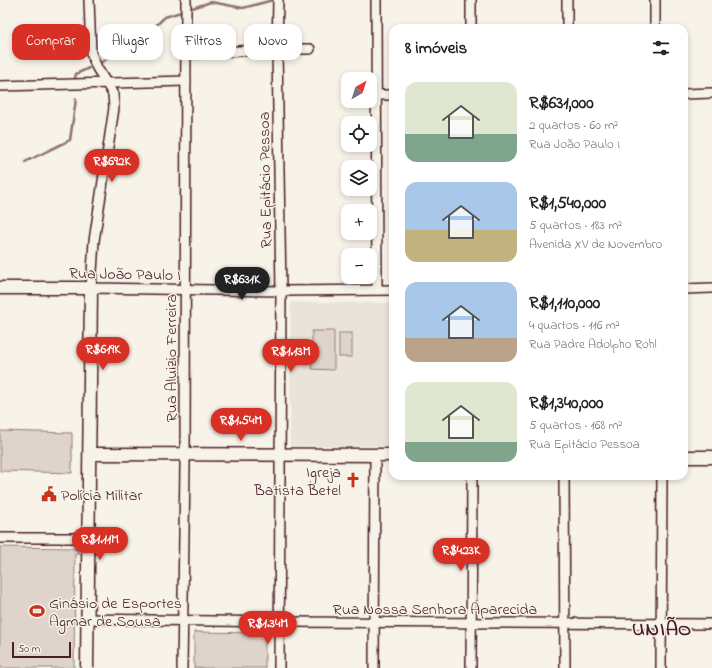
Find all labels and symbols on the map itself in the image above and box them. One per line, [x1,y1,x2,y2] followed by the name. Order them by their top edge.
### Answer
[341,72,377,108] north arrow
[253,112,279,248] street label: Rua Epitácio Pessoa
[79,149,145,183] pin: R$692K
[69,262,181,288] street label: Rua João Paulo I
[209,267,275,301] pin: R$631K
[160,294,184,422] street label: Rua Aluizio Ferreira
[70,337,136,371] pin: R$619K
[254,339,328,373] pin: R$1.13M
[204,408,278,442] pin: R$1.54M
[253,461,341,503] place label: Igreja Batista Betel
[344,471,362,489] church icon: Igreja Batista Betel
[61,484,143,508] place label: Polícia Militar
[40,485,58,503] public building icon: Polícia Militar
[63,527,137,561] pin: R$1.11M
[428,538,494,572] pin: R$423K
[49,592,182,634] place label: Ginásio de Esportes Agmar de Sousa
[333,598,537,622] street label: Rua Nossa Senhora Aparecida
[28,602,46,620] sports icon: Ginásio de Esportes Agmar de Sousa
[231,611,305,645] pin: R$1.34M
[632,616,692,645] district label: UNIÃO
[12,640,71,659] scale bar

